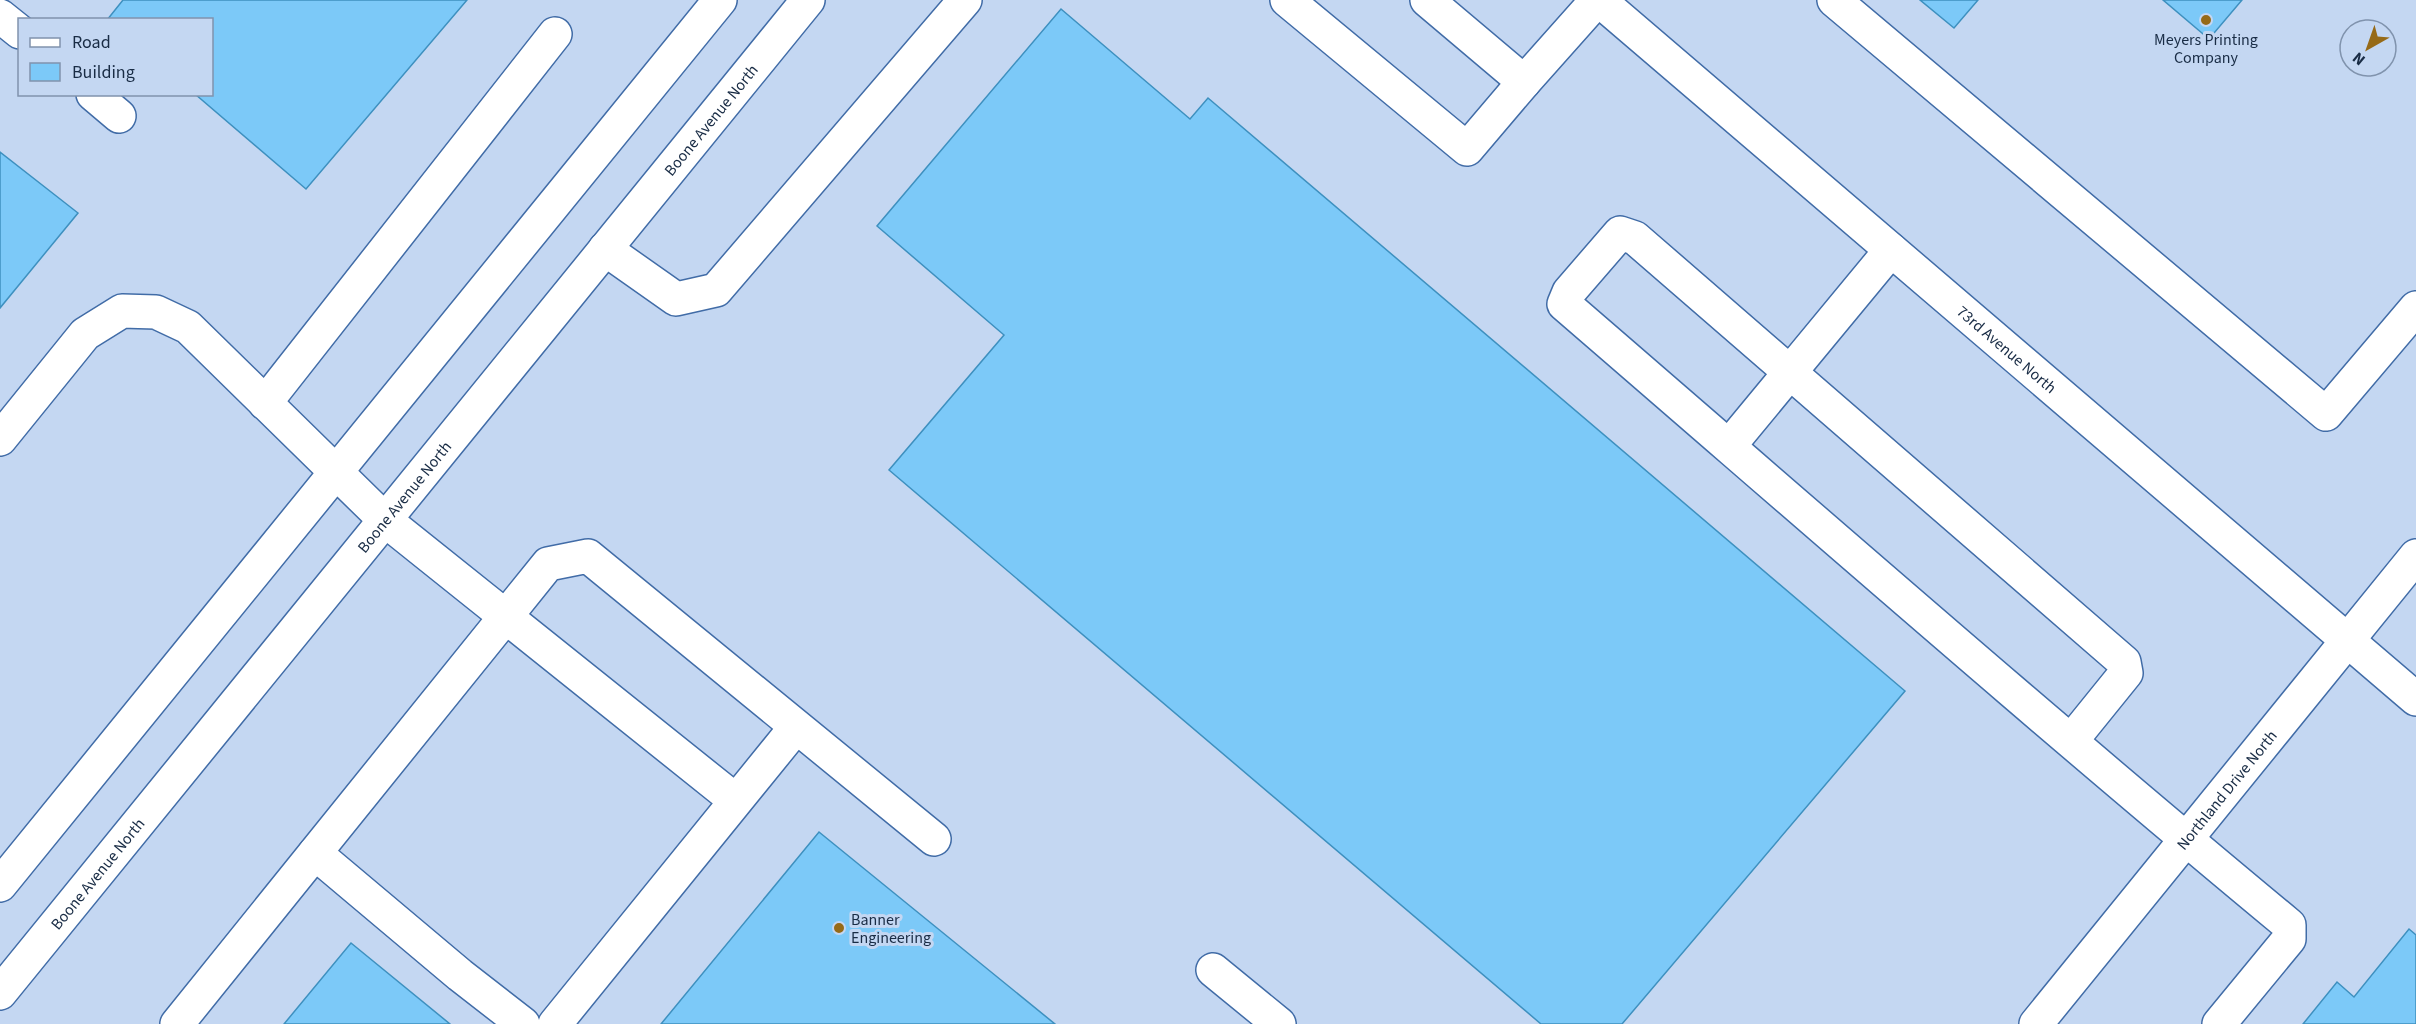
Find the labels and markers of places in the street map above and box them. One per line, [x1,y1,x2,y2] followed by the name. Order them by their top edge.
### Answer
[2199,13,2213,27] marker: Meyers Printing Company
[2154,29,2258,69] place label: Meyers Printing Company
[851,909,931,949] place label: Banner Engineering
[832,921,846,935] marker: Banner Engineering

